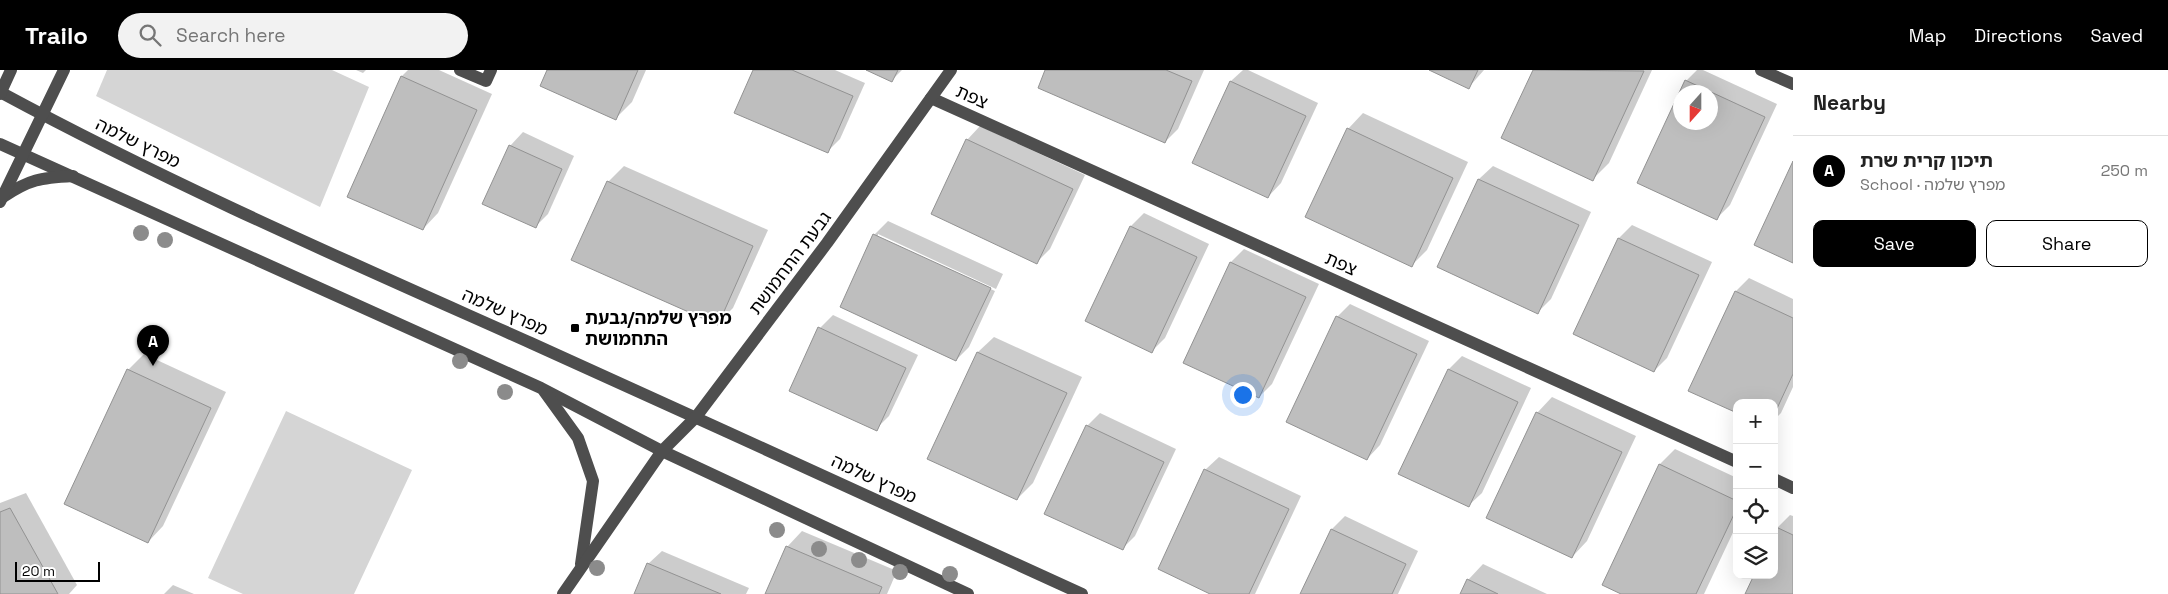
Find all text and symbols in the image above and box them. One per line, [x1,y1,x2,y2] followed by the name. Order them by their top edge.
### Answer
[118,13,468,58] search box
[25,20,88,51] text: Trailo
[136,21,164,49] icon: search
[176,23,286,48] text: Search here
[1909,24,1946,47] text: Map
[1974,24,2063,47] text: Directions
[2091,24,2143,47] text: Saved
[953,79,992,114] street label: צפת
[1673,85,1718,130] north arrow
[1813,89,1886,116] text: Nearby
[92,112,184,173] street label: מפרץ שלמה
[1860,148,1993,173] text: תיכון קרית שרת
[1824,160,1834,181] text: A
[2101,160,2148,181] text: 250 m
[1860,174,2005,195] text: School · מפרץ שלמה
[743,206,836,319] street label: גבעת התחמושת
[1813,220,1976,267] button: Save
[1986,220,2148,267] button: Share
[1322,246,1361,281] street label: צפת
[459,282,552,341] street label: מפרץ שלמה
[585,306,732,350] place label: מפרץ שלמה/גבעת התחמושת
[569,322,581,334] marker: מפרץ שלמה/גבעת התחמושת
[137,325,169,366] pin: A
[1230,382,1256,408] your location
[1733,399,1778,579] map controls
[1733,399,1778,444] button: +
[1733,444,1778,489] button: −
[828,449,921,508] street label: מפרץ שלמה
[1733,489,1778,534] button: locate
[1733,534,1778,579] button: layers
[15,559,100,582] scale bar
[22,562,55,580] text: 20 m

